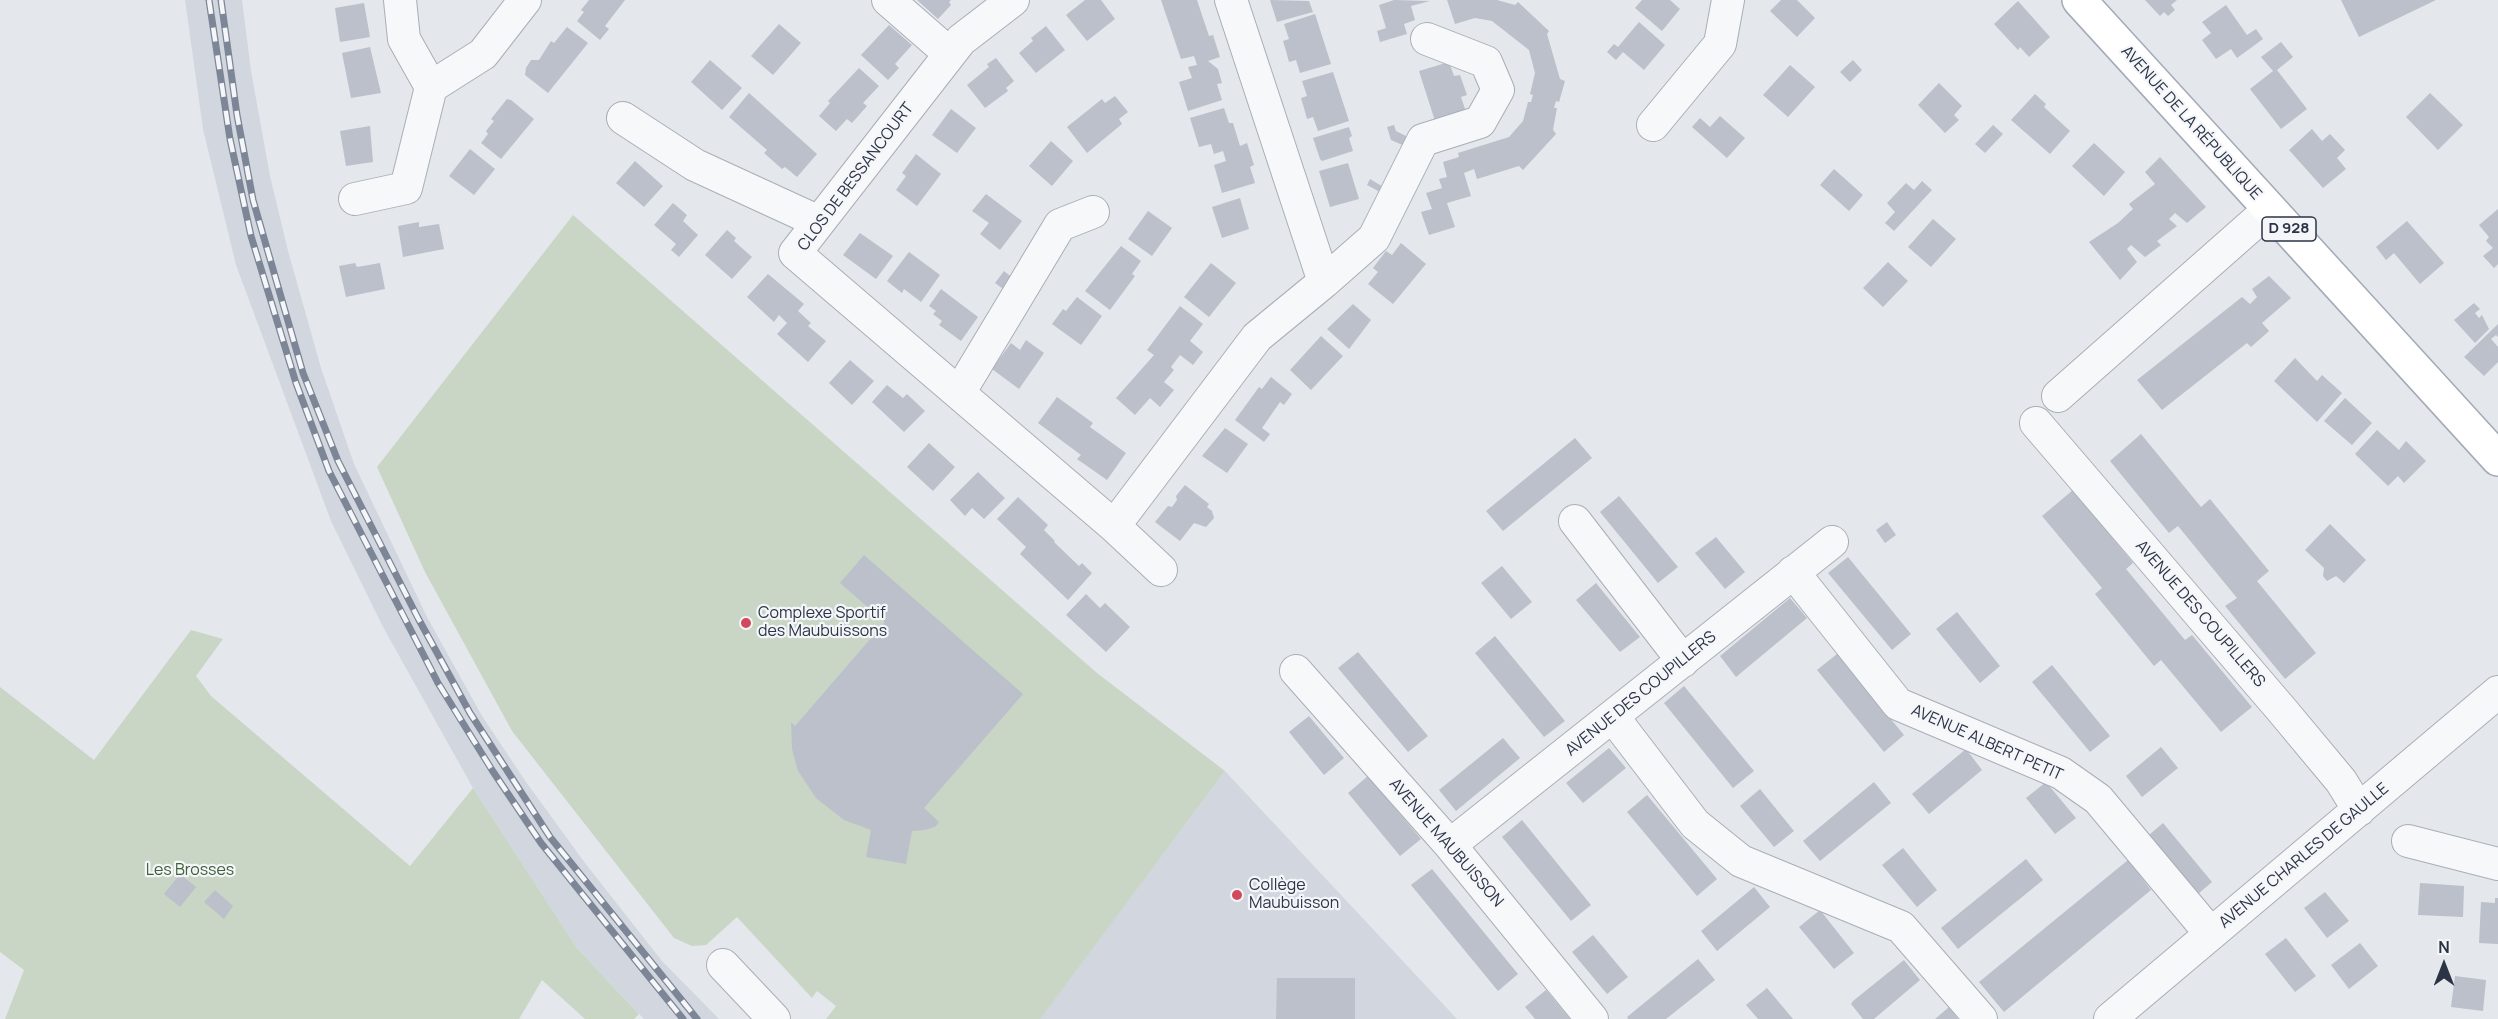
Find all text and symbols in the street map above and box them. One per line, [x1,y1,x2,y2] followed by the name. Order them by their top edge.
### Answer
[2117,42,2265,204] street label: AVENUE DE LA RÉPUBLIQUE
[794,99,918,255] street label: CLOS DE BESSANCOURT
[2262,217,2316,241] road number: D 928
[2131,537,2269,691] street label: AVENUE DES COUPILLERS
[758,604,887,642] place label: Complexe Sportif des Maubuissons
[739,616,753,630] marker: Complexe Sportif des Maubuissons
[1562,627,1720,761] street label: AVENUE DES COUPILLERS
[1908,701,2066,785] street label: AVENUE ALBERT PETIT
[1385,775,1507,911] street label: AVENUE MAUBUISSON
[2215,779,2393,933] street label: AVENUE CHARLES DE GAULLE
[146,861,234,881] park label: Les Brosses
[1249,876,1339,914] place label: Collège Maubuisson
[1230,888,1244,902] marker: Collège Maubuisson
[2414,935,2474,995] north arrow
[2438,936,2450,958] text: N

